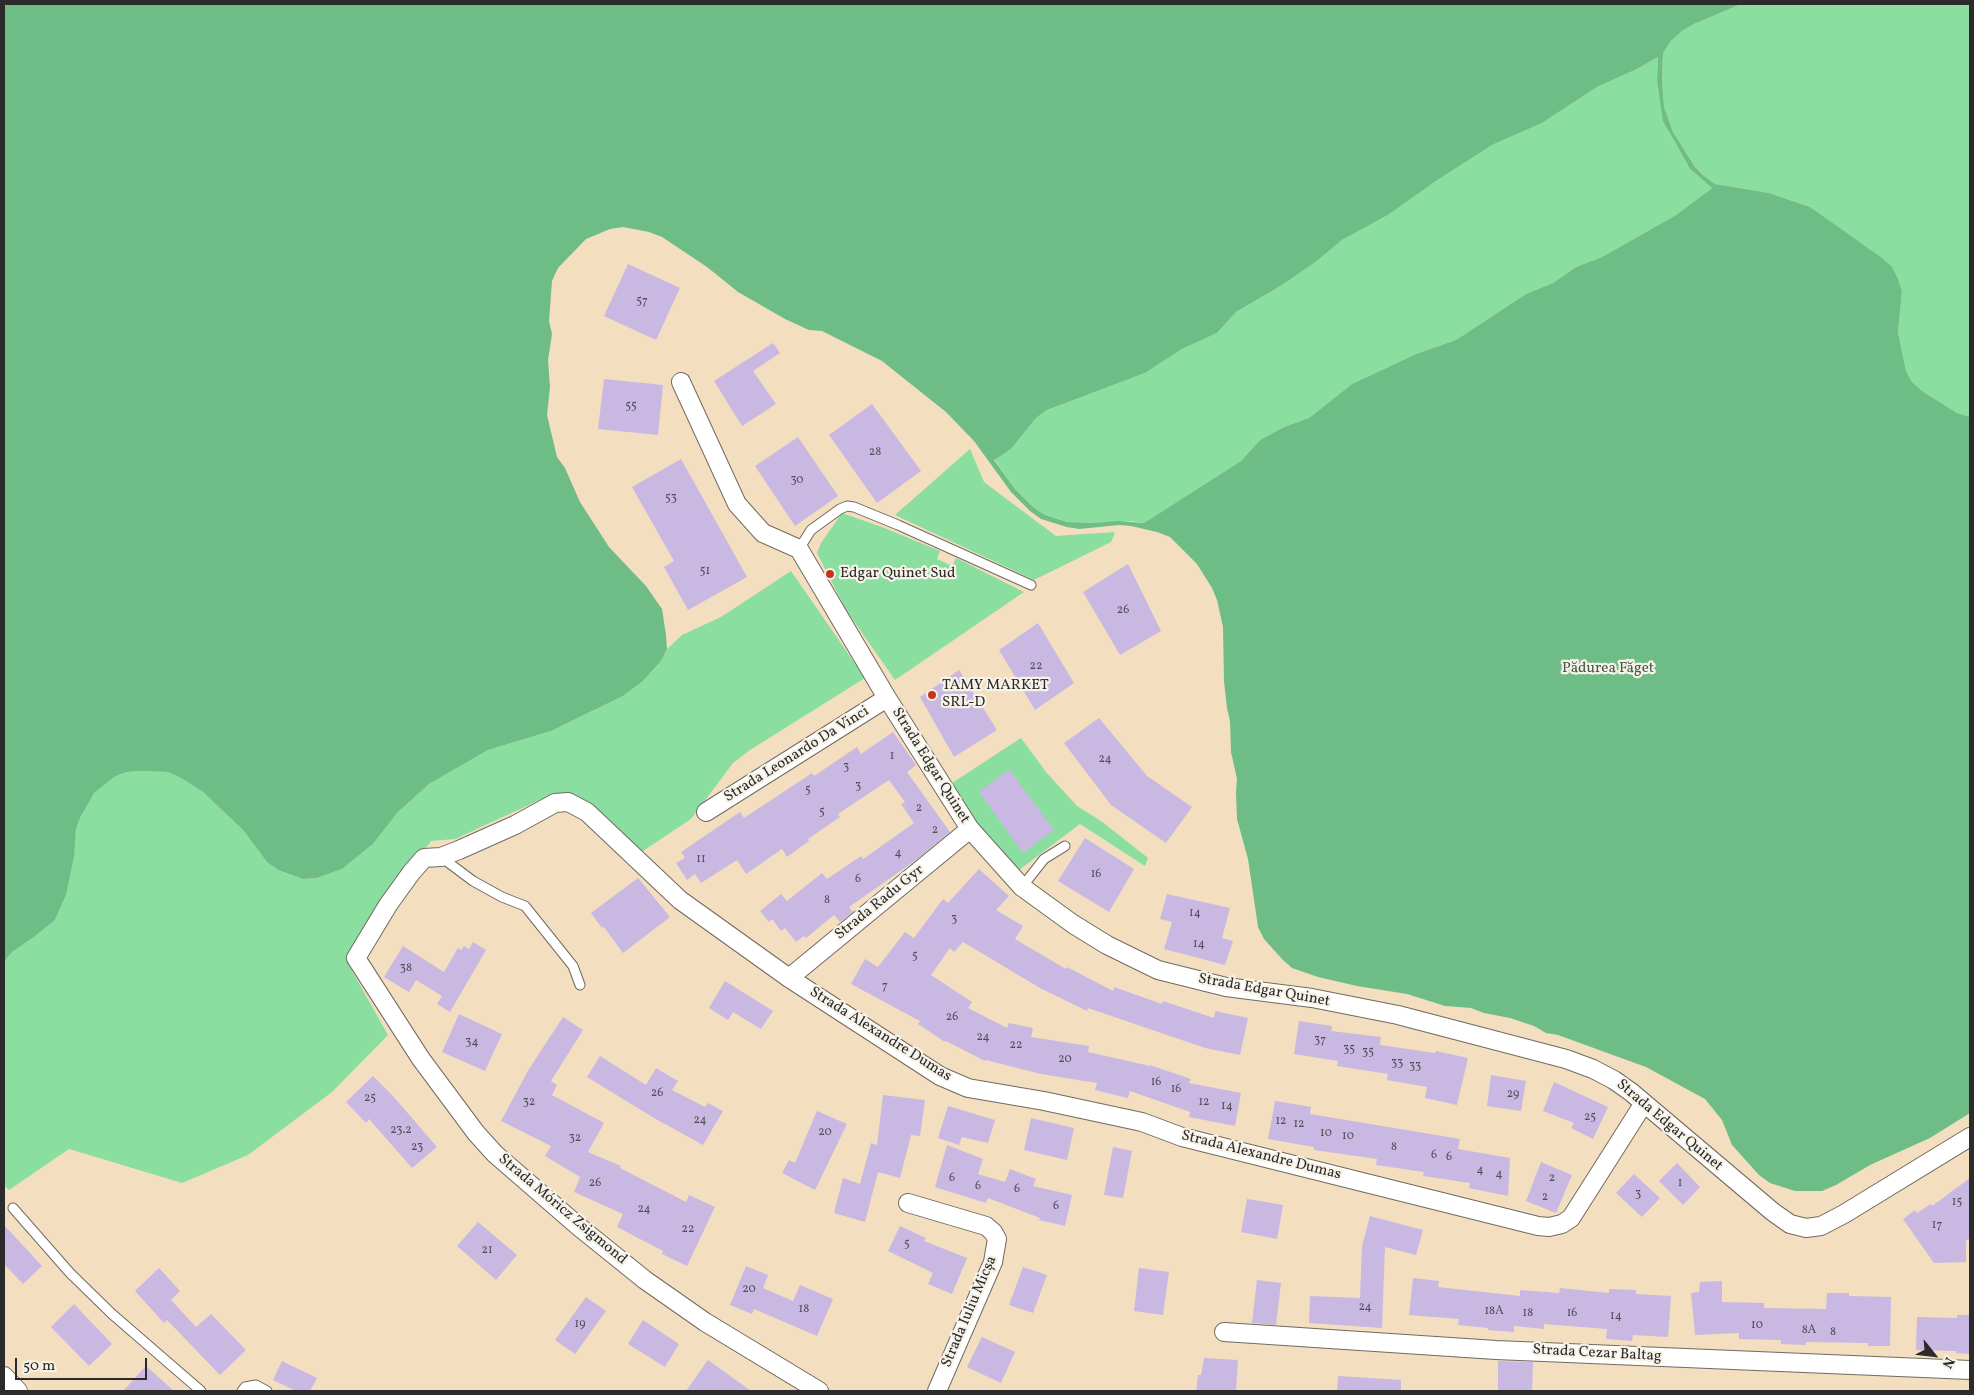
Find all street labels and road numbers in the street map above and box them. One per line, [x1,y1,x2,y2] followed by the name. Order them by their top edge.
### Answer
[721,703,873,807] street label: Strada Leonardo Da Vinci
[887,705,973,827] street label: Strada Edgar Quinet
[832,862,928,944] street label: Strada Radu Gyr
[1197,971,1331,1011] street label: Strada Edgar Quinet
[806,984,954,1086] street label: Strada Alexandre Dumas
[1612,1076,1726,1176] street label: Strada Edgar Quinet
[1179,1127,1343,1185] street label: Strada Alexandre Dumas
[494,1151,630,1269] street label: Strada Móricz Zsigmond
[938,1253,1002,1371] street label: Strada Iuliu Micșa
[1532,1342,1662,1366] street label: Strada Cezar Baltag

